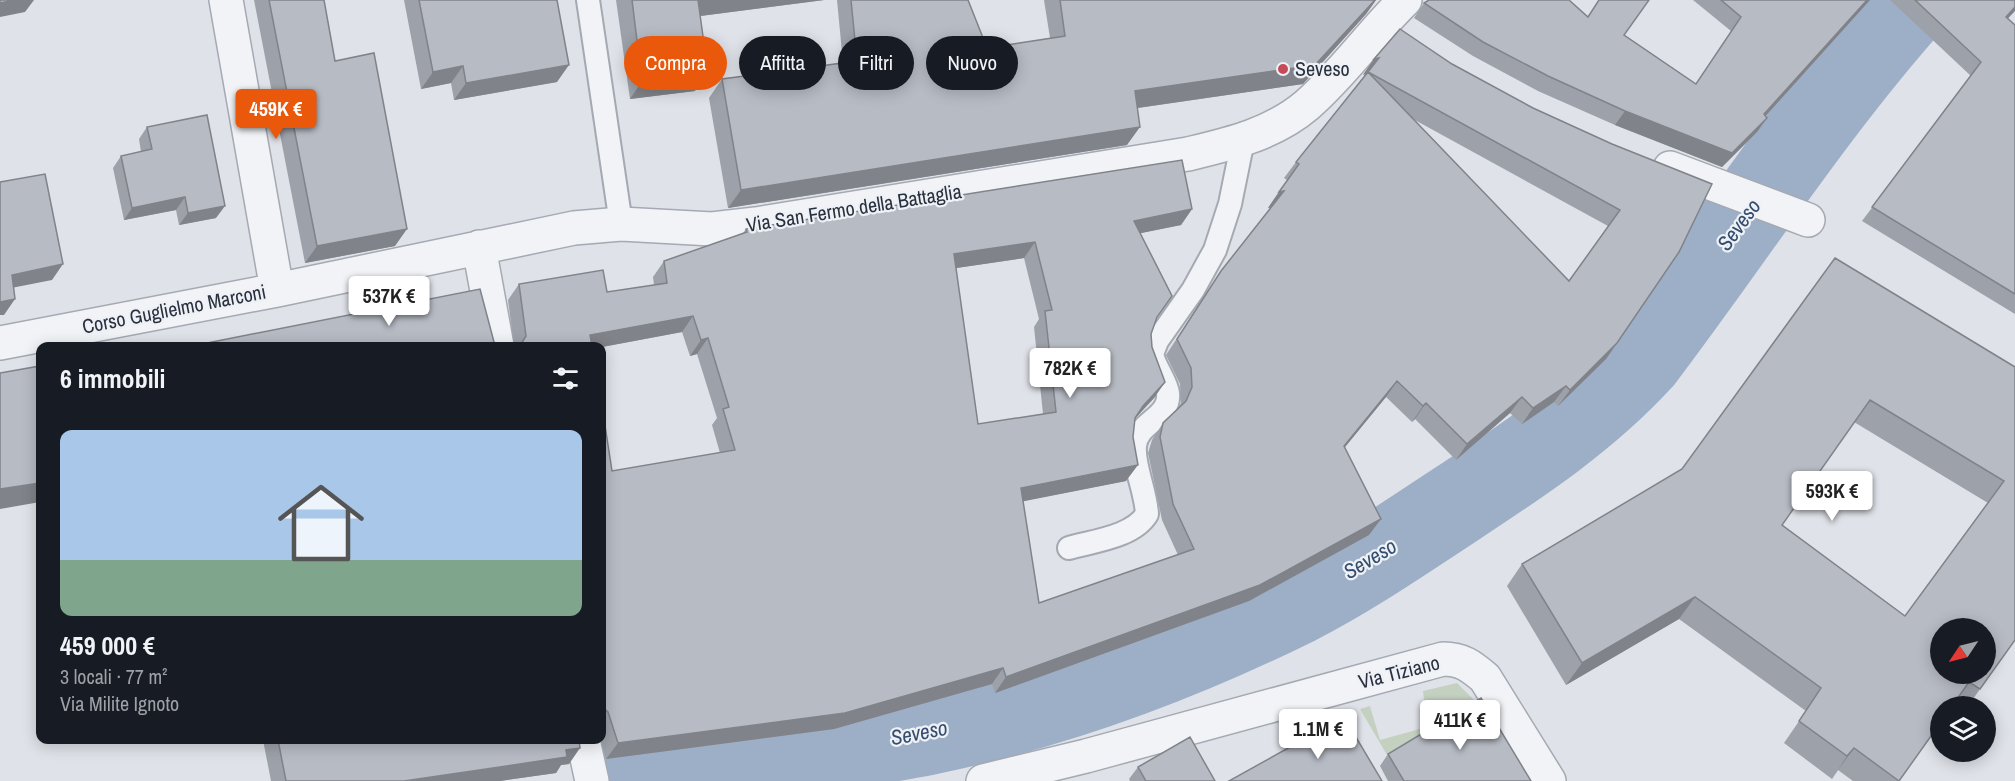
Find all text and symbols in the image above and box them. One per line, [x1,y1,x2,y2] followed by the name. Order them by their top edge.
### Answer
[624,36,727,90] chip: Compra
[739,36,826,90] chip: Affitta
[838,36,914,90] chip: Filtri
[926,36,1018,90] chip: Nuovo
[1295,55,1350,82] place label: Seveso
[1276,62,1290,76] marker: Seveso
[227,89,325,140] pin: 459K €
[250,95,302,122] text: 459K €
[744,177,964,238] street label: Via San Fermo della Battaglia
[1710,193,1767,256] water label: Seveso
[340,276,438,327] pin: 537K €
[80,277,268,340] street label: Corso Guglielmo Marconi
[363,282,415,309] text: 537K €
[1021,348,1119,399] pin: 782K €
[1044,354,1096,381] text: 782K €
[60,361,165,396] text: 6 immobili
[549,362,582,395] icon: filters
[267,469,375,577] icon: home
[1783,471,1881,522] pin: 593K €
[1806,477,1858,504] text: 593K €
[1338,531,1402,586] water label: Seveso
[1930,618,1996,684] north arrow
[1930,618,1996,762] map controls
[60,628,155,663] text: 459 000 €
[1355,648,1442,695] street label: Via Tiziano
[60,663,168,690] text: 3 locali · 77 m²
[60,690,179,717] text: Via Milite Ignoto
[1930,696,1996,762] button: layers
[1411,700,1509,751] pin: 411K €
[1434,706,1486,733] text: 411K €
[1269,709,1367,760] pin: 1.1M €
[888,713,950,752] water label: Seveso
[1293,715,1343,742] text: 1.1M €

